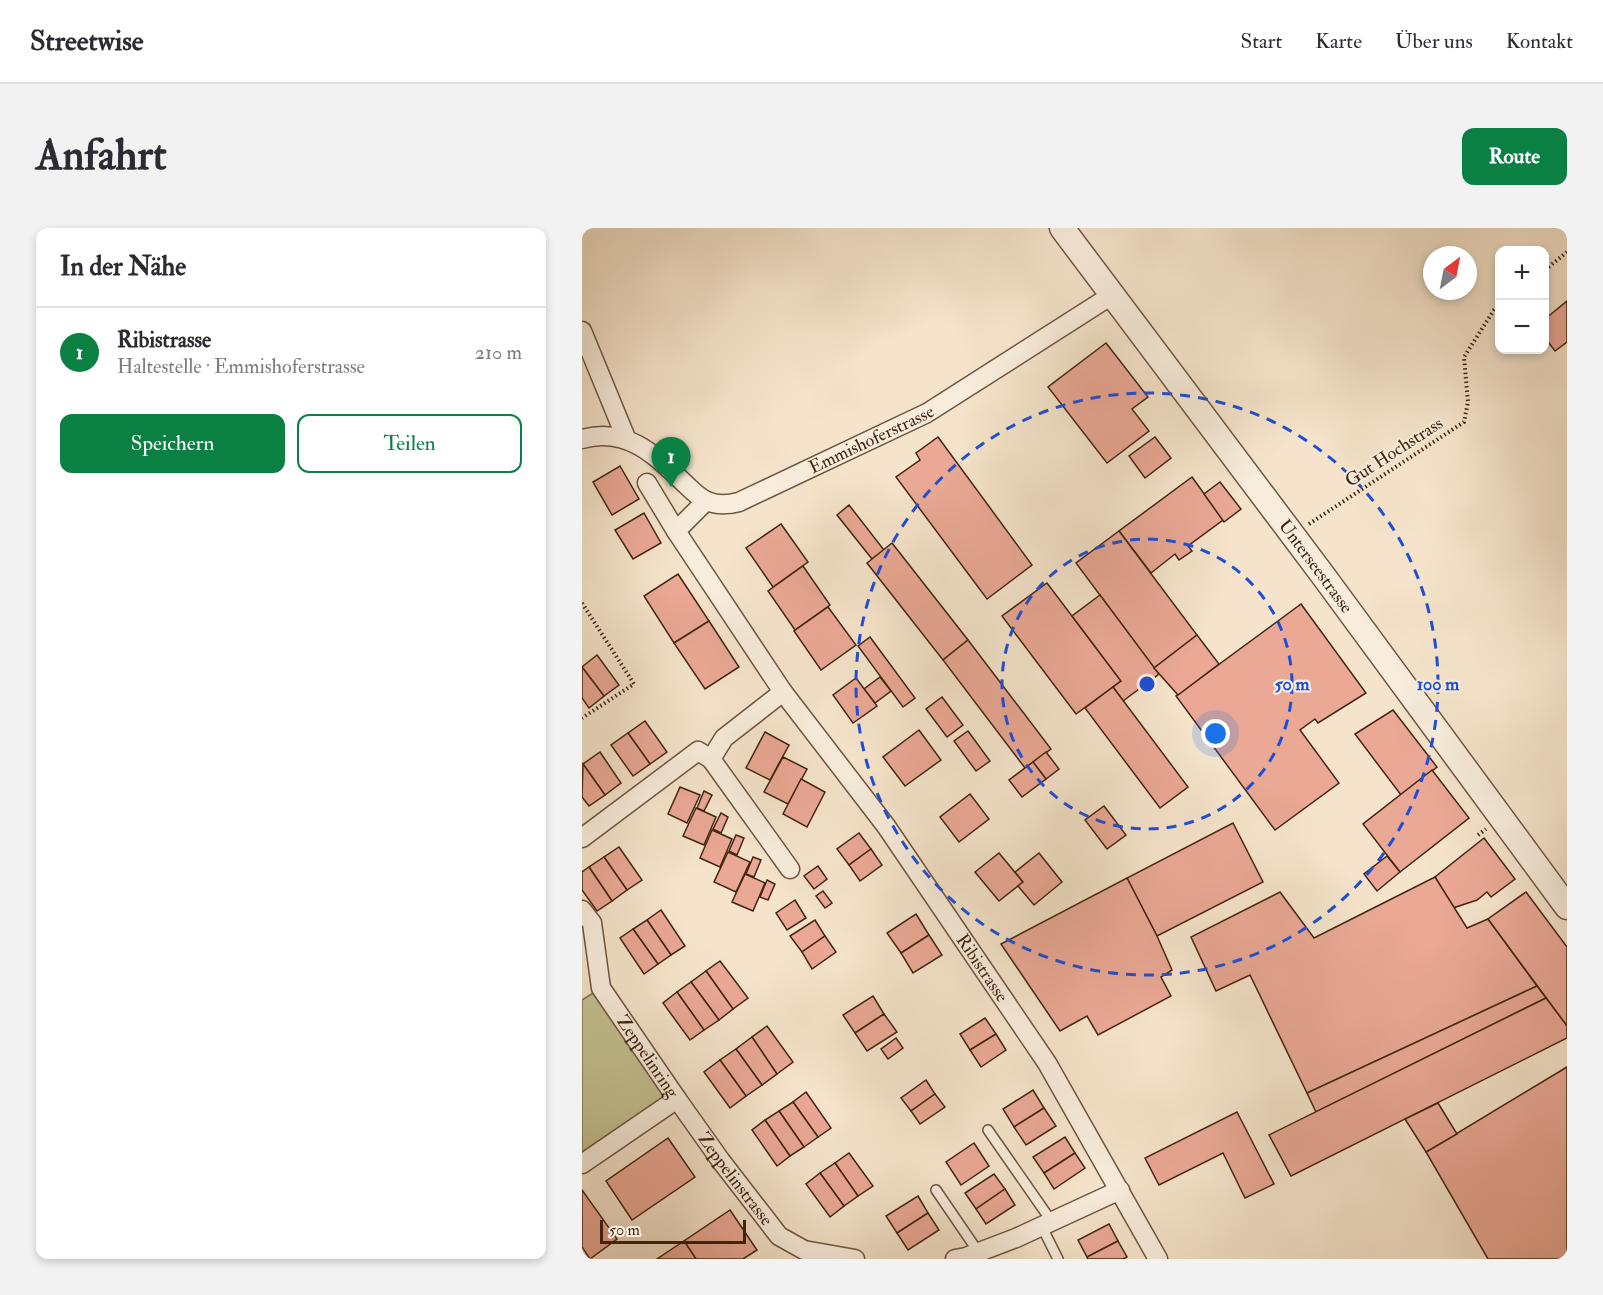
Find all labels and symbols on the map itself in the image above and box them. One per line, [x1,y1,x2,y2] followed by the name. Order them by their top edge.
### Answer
[1423,246,1477,300] north arrow
[805,400,939,479] street label: Emmishoferstrasse
[1341,412,1447,492] street label: Gut Hochstrass
[652,438,691,487] pin: 1
[1274,515,1359,618] street label: Unterseestrasse
[1275,673,1310,696] text: 50 m
[1417,673,1460,696] text: 100 m
[1137,674,1157,694] centre of rings
[1201,719,1230,748] your location
[951,930,1014,1007] street label: Ribistrasse
[612,1011,685,1103] street label: Zeppelinring
[693,1128,779,1231] street label: Zeppelinstrasse
[600,1217,746,1244] scale bar

